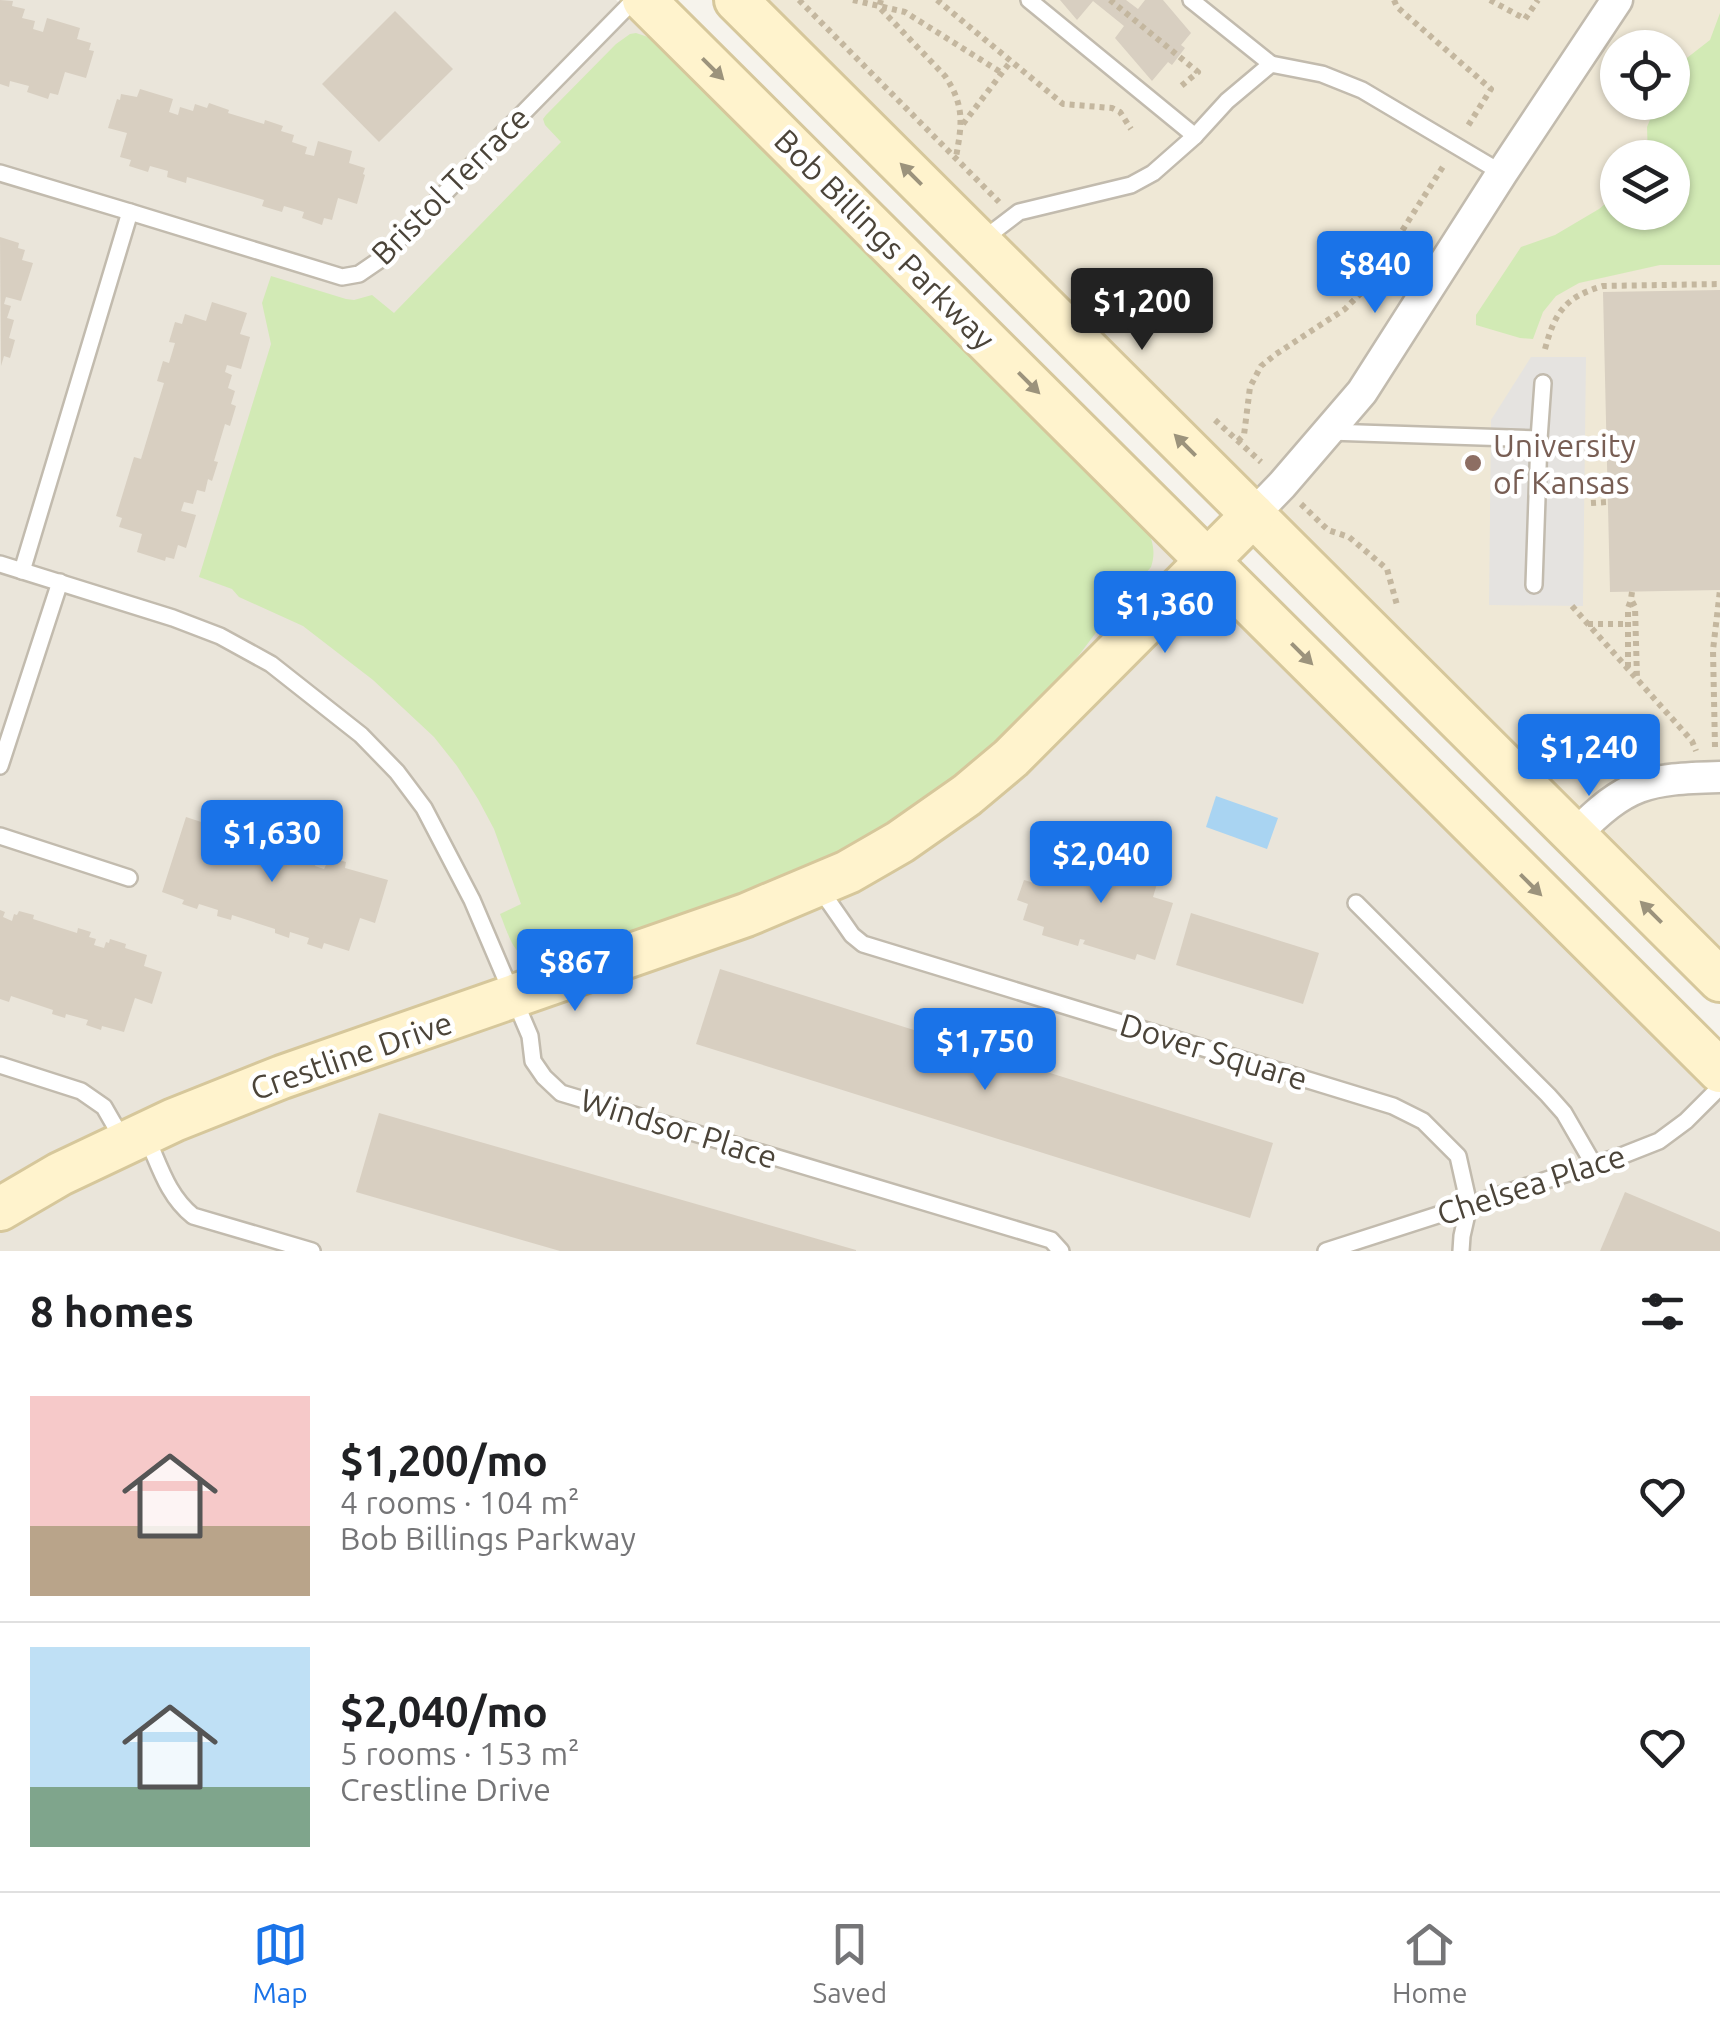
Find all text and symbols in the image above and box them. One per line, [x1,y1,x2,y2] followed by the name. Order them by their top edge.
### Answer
[1600,30,1690,230] map controls
[1600,30,1690,120] button: locate
[701,56,725,80] one-way arrow
[364,99,536,271] street label: Bristol Terrace
[768,122,1002,356] street label: Bob Billings Parkway
[1600,140,1690,230] button: layers
[899,163,923,186] one-way arrow
[1316,231,1434,316] pin: $840
[1339,245,1411,281] text: $840
[1061,268,1223,353] pin: $1,200
[1093,282,1191,318] text: $1,200
[1017,370,1041,394] one-way arrow
[1493,427,1636,500] place label: University of Kansas
[1173,434,1197,458] one-way arrow
[1462,452,1484,474] marker: University of Kansas
[1084,571,1246,656] pin: $1,360
[1116,585,1214,621] text: $1,360
[1290,642,1313,666] one-way arrow
[1508,714,1670,799] pin: $1,240
[1540,728,1638,764] text: $1,240
[191,800,353,885] pin: $1,630
[223,814,321,850] text: $1,630
[1020,821,1182,906] pin: $2,040
[1052,835,1150,871] text: $2,040
[1519,872,1543,896] one-way arrow
[1639,900,1663,924] one-way arrow
[516,929,634,1014] pin: $867
[539,943,611,979] text: $867
[245,1004,457,1106] street label: Crestline Drive
[1116,1005,1312,1097] street label: Dover Square
[904,1008,1066,1093] pin: $1,750
[936,1022,1034,1058] text: $1,750
[576,1081,782,1175] street label: Windsor Place
[1432,1137,1630,1231] street label: Chelsea Place
[1635,1284,1690,1339] icon: filters
[30,1288,194,1335] text: 8 homes
[110,1436,230,1556] icon: home
[340,1437,548,1484] text: $1,200/mo
[1635,1469,1690,1524] icon: heart
[340,1484,580,1520] text: 4 rooms · 104 m²
[340,1520,636,1556] text: Bob Billings Parkway
[110,1687,230,1807] icon: home
[340,1688,548,1735] text: $2,040/mo
[1635,1720,1690,1775] icon: heart
[340,1735,580,1771] text: 5 rooms · 153 m²
[340,1771,551,1807] text: Crestline Drive
[252,1917,308,2008] tab: Map
[813,1917,887,2008] tab: Saved
[1392,1917,1468,2008] tab: Home

